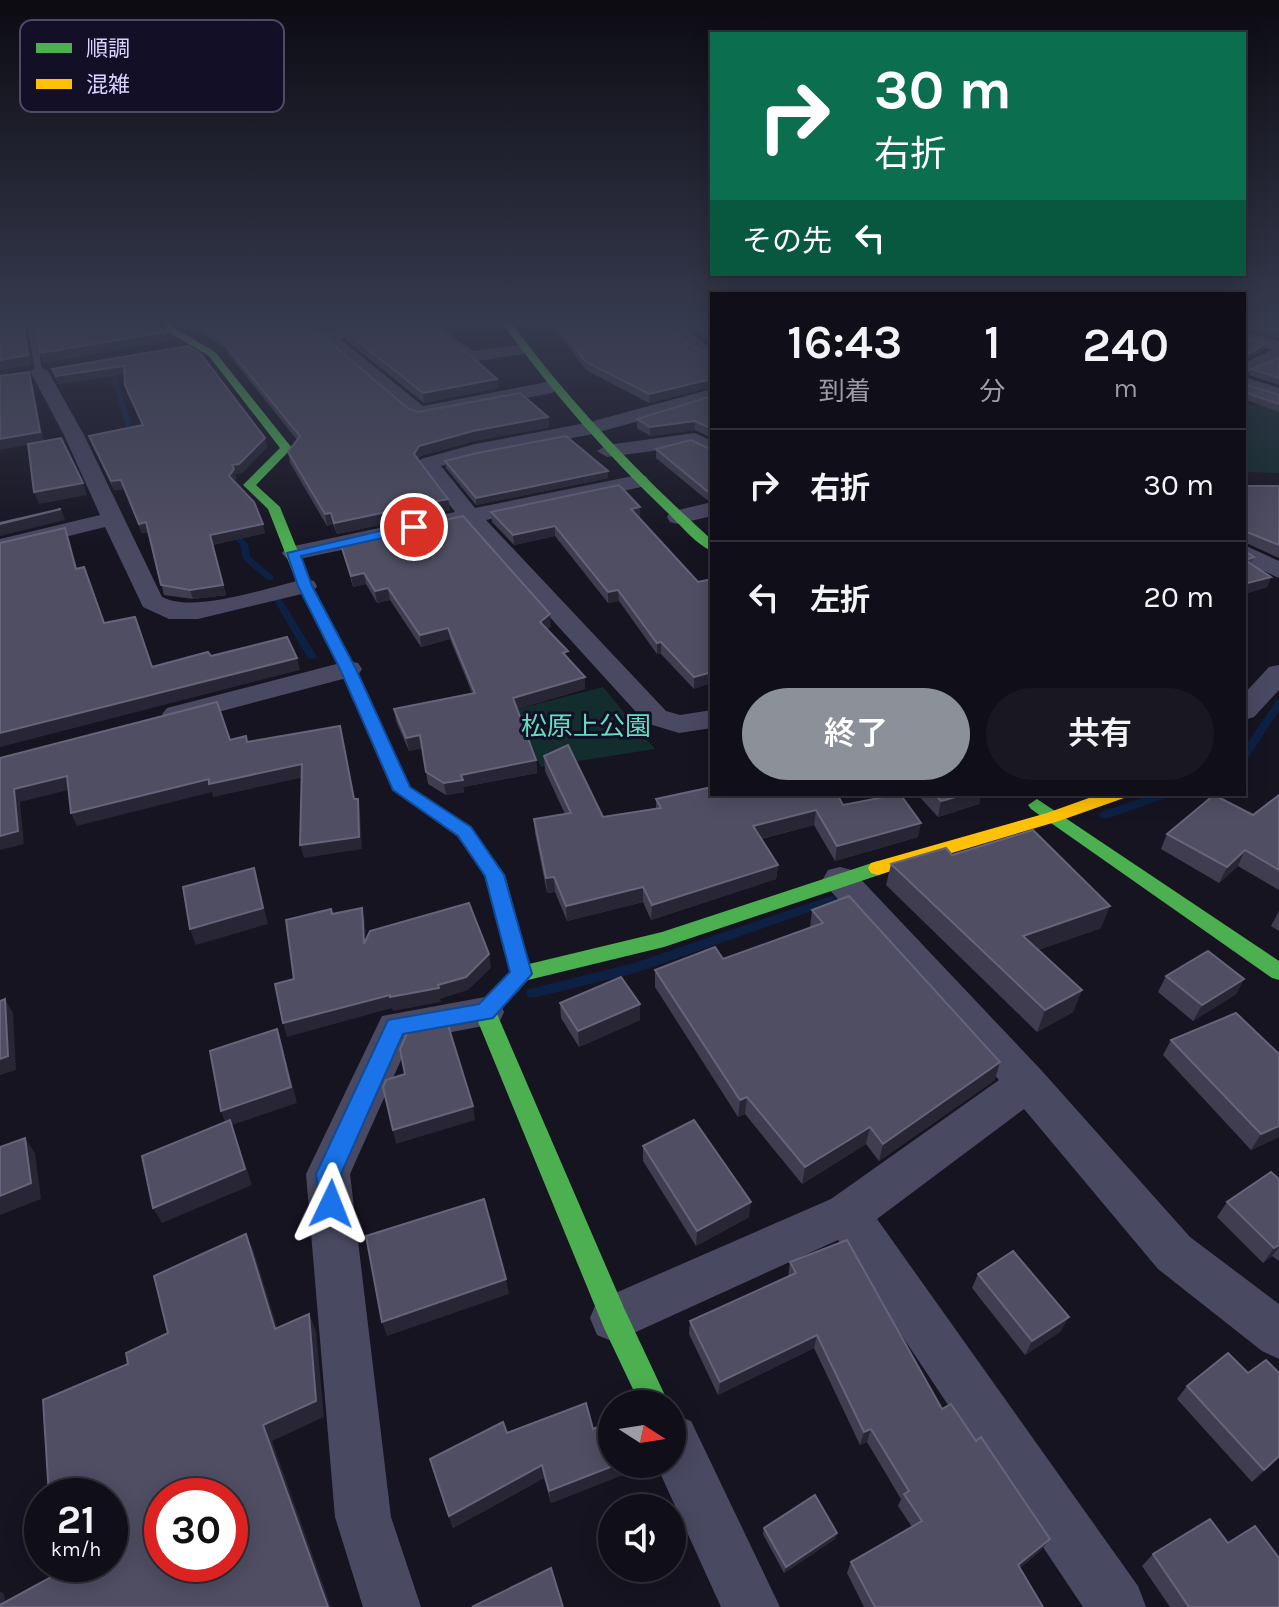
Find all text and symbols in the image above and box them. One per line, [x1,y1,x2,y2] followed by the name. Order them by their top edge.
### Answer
[20,20,284,112] legend
[86,36,130,62] text: 順調
[874,57,1012,122] text: 30 m
[742,64,846,168] icon: right
[86,72,130,98] text: 混雑
[874,133,946,175] text: 右折
[848,216,892,260] icon: left
[742,223,832,259] text: その先
[787,314,902,370] text: 16:43
[984,314,1001,370] text: 1
[1082,317,1169,373] text: 240
[1114,373,1138,404] text: m
[819,376,871,407] text: 到着
[979,376,1005,407] text: 分
[742,463,786,507] icon: right
[1143,467,1214,503] text: 30 m
[810,470,870,506] text: 右折
[380,493,448,561] pin
[392,505,436,549] icon: arrive
[742,575,786,619] icon: left
[1144,579,1214,615] text: 20 m
[810,582,870,618] text: 左折
[742,688,970,780] button: 終了
[986,688,1214,780] button: 共有
[521,711,651,742] park label: 松原上公園
[289,1162,373,1246] position arrow
[598,1390,686,1478] north arrow
[598,1390,686,1582] map controls
[144,1478,248,1582] speed limit sign: 30
[598,1494,686,1582] button: sound
[57,1496,95,1543] text: 21
[51,1538,101,1561] text: km/h

